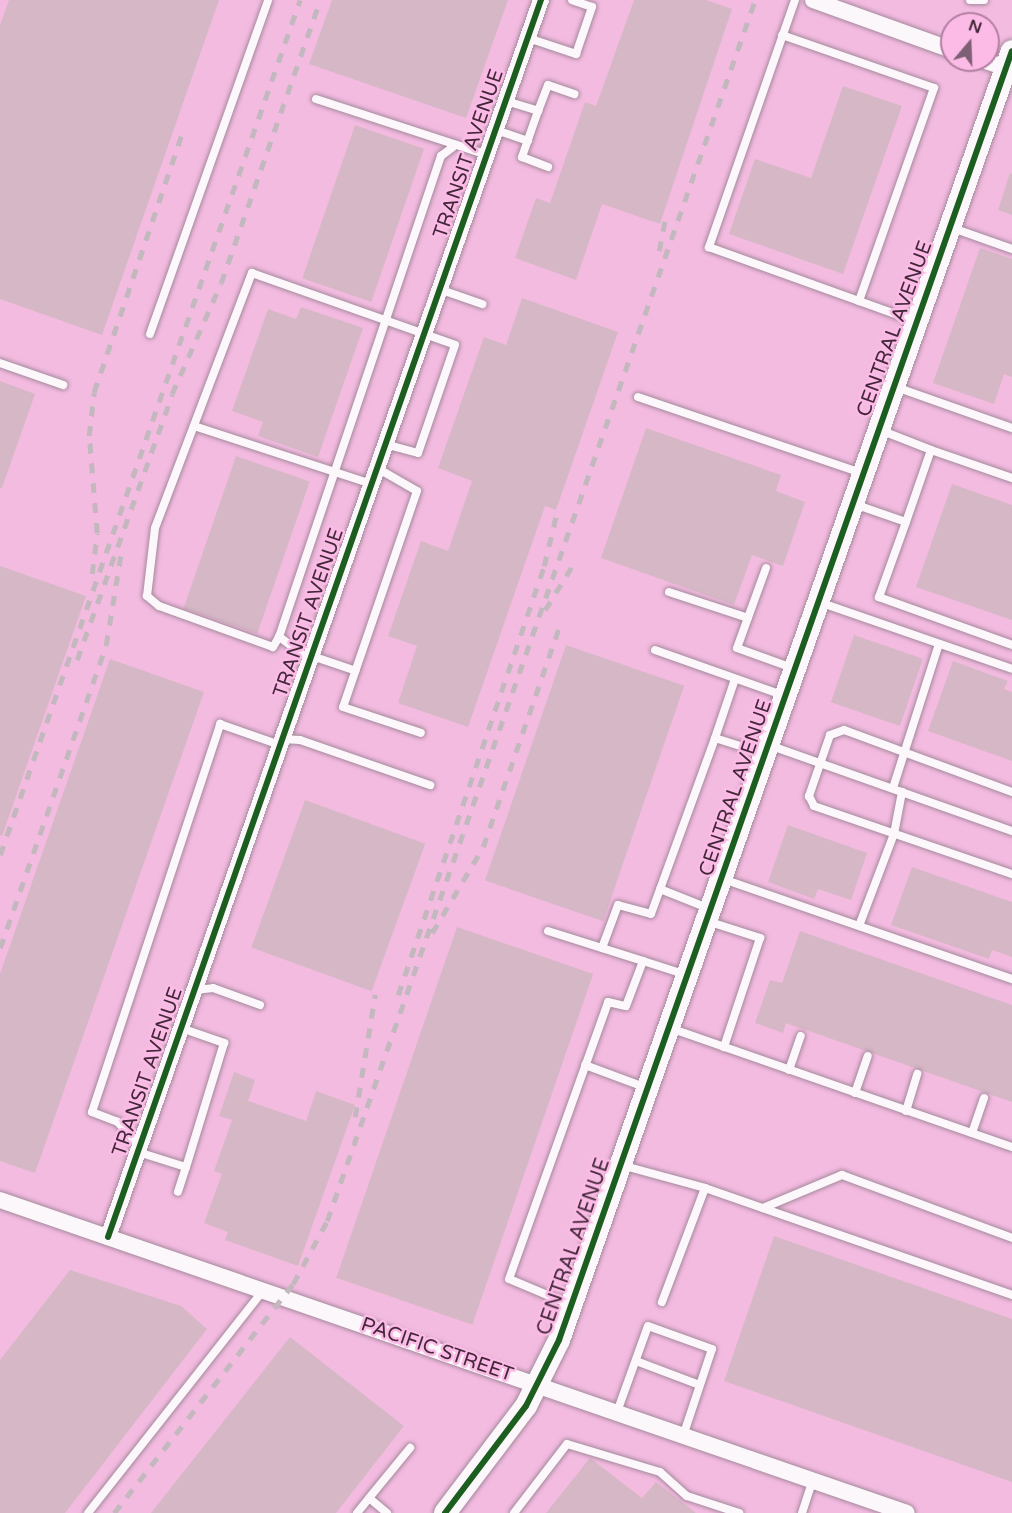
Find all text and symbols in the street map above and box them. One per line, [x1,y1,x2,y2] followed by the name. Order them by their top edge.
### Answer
[940,12,1000,72] north arrow
[966,15,985,38] text: N
[429,66,509,242] street label: TRANSIT AVENUE
[852,238,938,420] street label: CENTRAL AVENUE
[269,525,349,701] street label: TRANSIT AVENUE
[694,696,778,880] street label: CENTRAL AVENUE
[108,984,188,1160] street label: TRANSIT AVENUE
[532,1155,616,1339] street label: CENTRAL AVENUE
[358,1313,516,1387] street label: PACIFIC STREET

